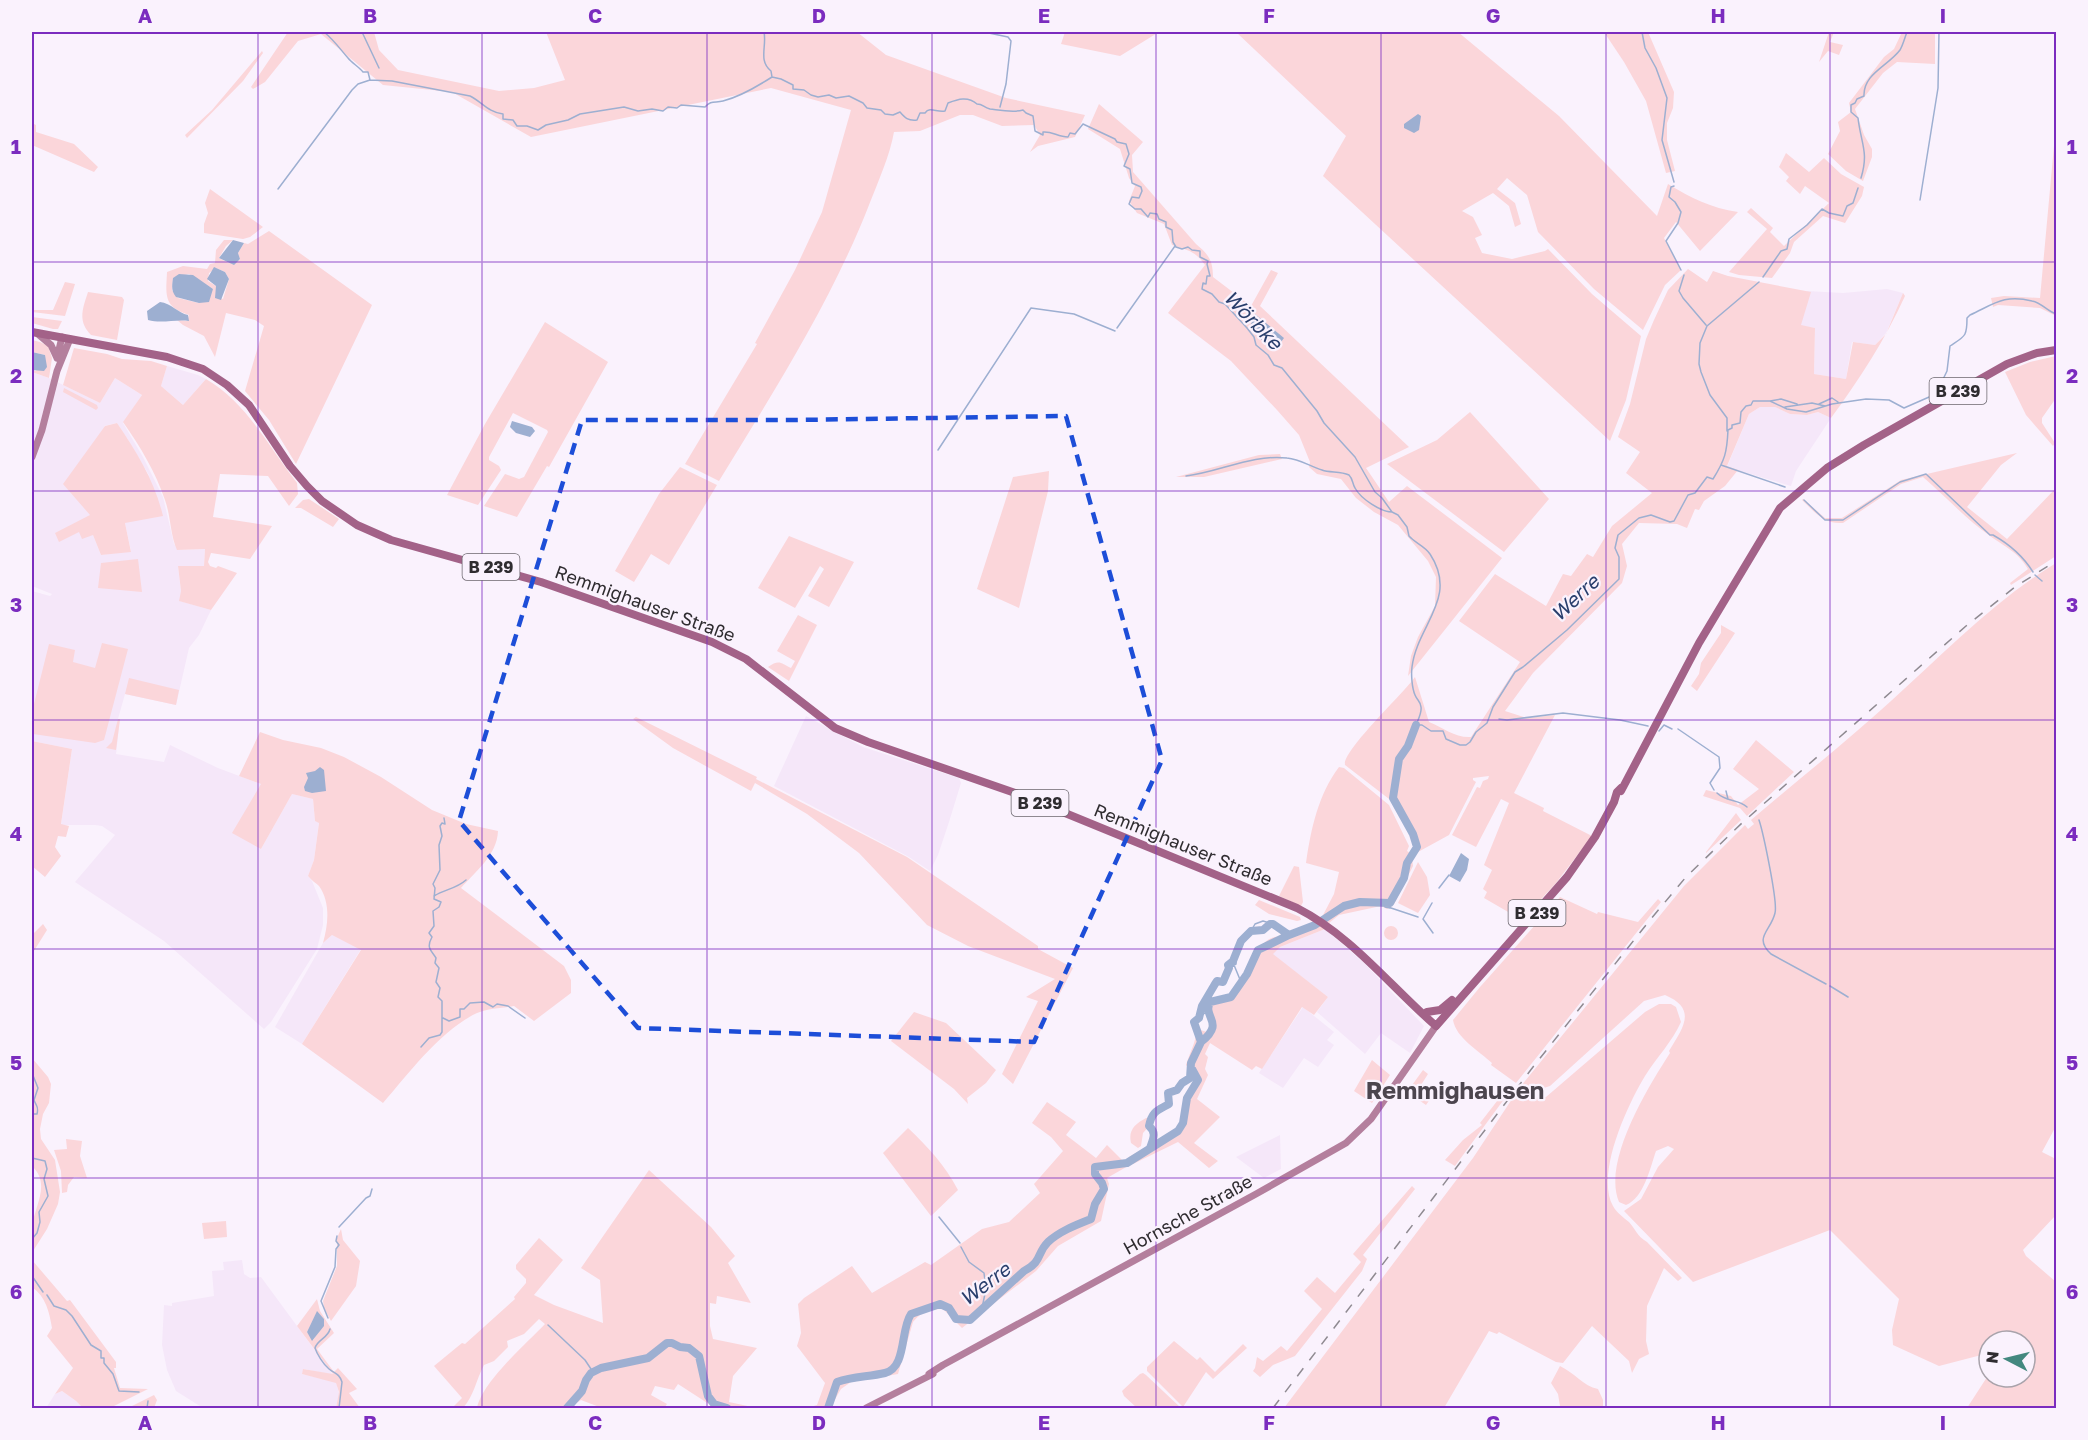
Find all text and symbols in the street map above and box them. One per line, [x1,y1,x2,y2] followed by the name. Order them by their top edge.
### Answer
[138,3,152,27] text: A
[363,3,377,27] text: B
[588,3,602,27] text: C
[812,3,826,27] text: D
[1038,3,1050,27] text: E
[1263,3,1275,27] text: F
[1486,3,1500,27] text: G
[1710,3,1726,27] text: H
[1940,3,1946,27] text: I
[11,134,21,158] text: 1
[2067,134,2077,158] text: 1
[1220,285,1289,355] water label: Wörbke
[10,363,22,387] text: 2
[2066,363,2078,387] text: 2
[1930,378,1986,404] road number: B 239
[462,554,520,580] road number: B 239
[552,560,738,646] street label: Remmighauser Straße
[1545,568,1604,625] water label: Werre
[10,592,22,616] text: 3
[2066,592,2078,616] text: 3
[1012,790,1068,816] road number: B 239
[1091,798,1276,890] street label: Remmighauser Straße
[10,821,22,845] text: 4
[2066,821,2078,845] text: 4
[1508,900,1566,926] road number: B 239
[10,1050,22,1074] text: 5
[2066,1050,2078,1074] text: 5
[1366,1075,1544,1104] district label: Remmighausen
[1119,1170,1256,1259] street label: Hornsche Straße
[954,1256,1015,1310] water label: Werre
[10,1279,22,1303] text: 6
[2066,1279,2078,1303] text: 6
[1977,1329,2037,1389] north arrow
[1981,1350,2003,1364] text: N
[138,1410,152,1434] text: A
[363,1410,377,1434] text: B
[588,1410,602,1434] text: C
[812,1410,826,1434] text: D
[1038,1410,1050,1434] text: E
[1263,1410,1275,1434] text: F
[1486,1410,1500,1434] text: G
[1710,1410,1726,1434] text: H
[1940,1410,1946,1434] text: I

